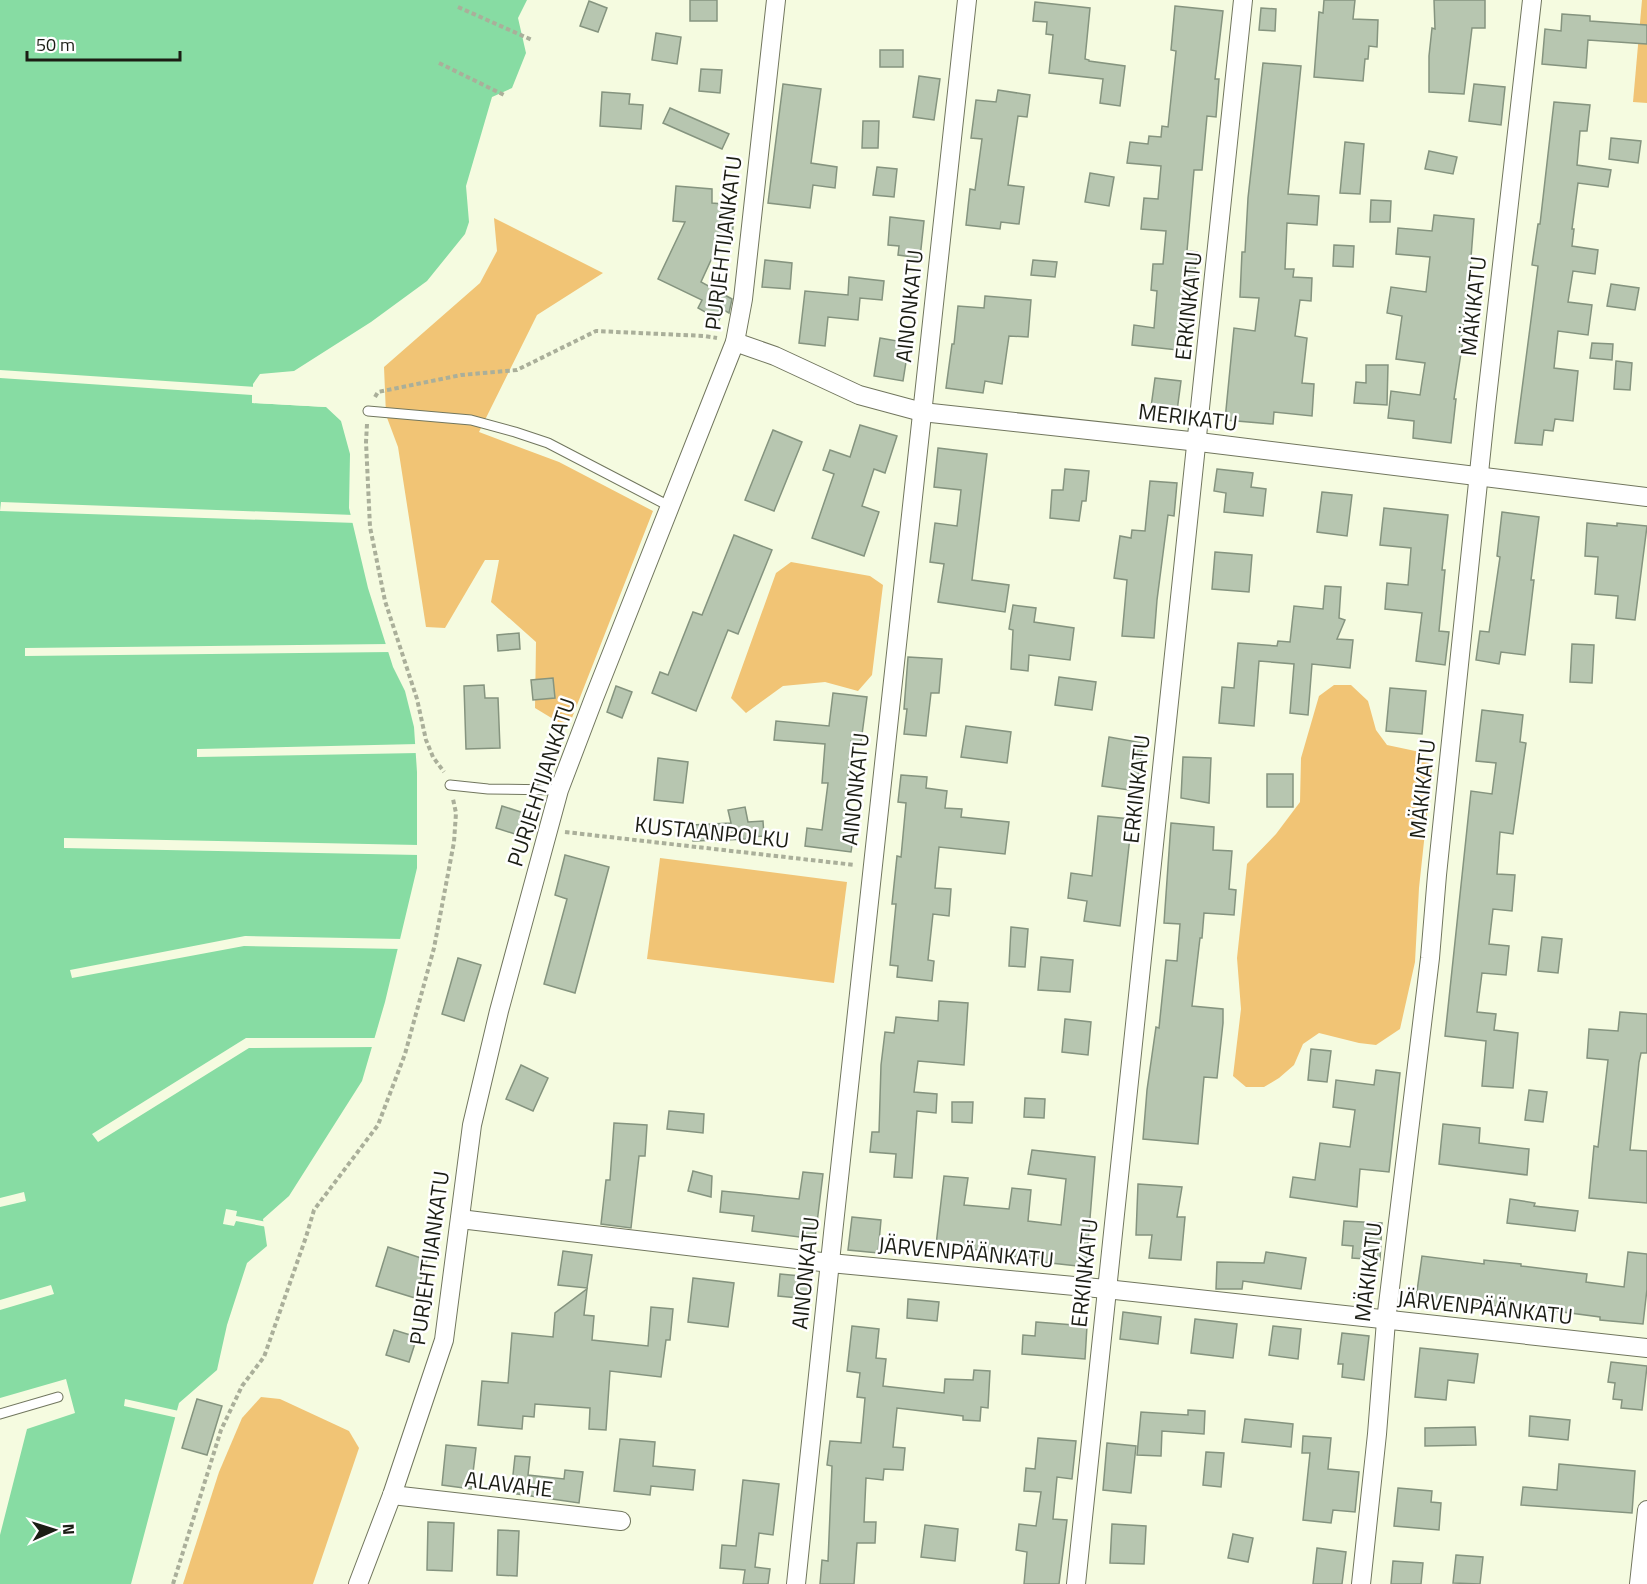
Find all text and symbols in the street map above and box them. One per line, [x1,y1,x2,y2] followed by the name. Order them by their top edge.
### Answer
[27,24,180,62] scale bar
[36,31,75,58] text: 50 m
[695,154,751,332] street label: PURJEHTIJANKATU
[886,248,932,364] street label: AINONKATU
[1165,250,1211,362] street label: ERKINKATU
[1451,255,1495,357] street label: MÄKIKATU
[1136,394,1240,440] street label: MERIKATU
[498,693,584,871] street label: PURJEHTIJANKATU
[832,731,878,847] street label: AINONKATU
[1113,733,1159,845] street label: ERKINKATU
[1400,738,1444,840] street label: MÄKIKATU
[633,807,791,857] street label: KUSTAANPOLKU
[400,1169,458,1347] street label: PURJEHTIJANKATU
[782,1215,828,1331] street label: AINONKATU
[1061,1217,1107,1329] street label: ERKINKATU
[1345,1220,1391,1324] street label: MÄKIKATU
[877,1227,1055,1277] street label: JÄRVENPÄÄNKATU
[1395,1281,1575,1333] street label: JÄRVENPÄÄNKATU
[463,1462,555,1506] street label: ALAVAHE
[24,1500,84,1560] north arrow
[57,1523,81,1535] text: N

